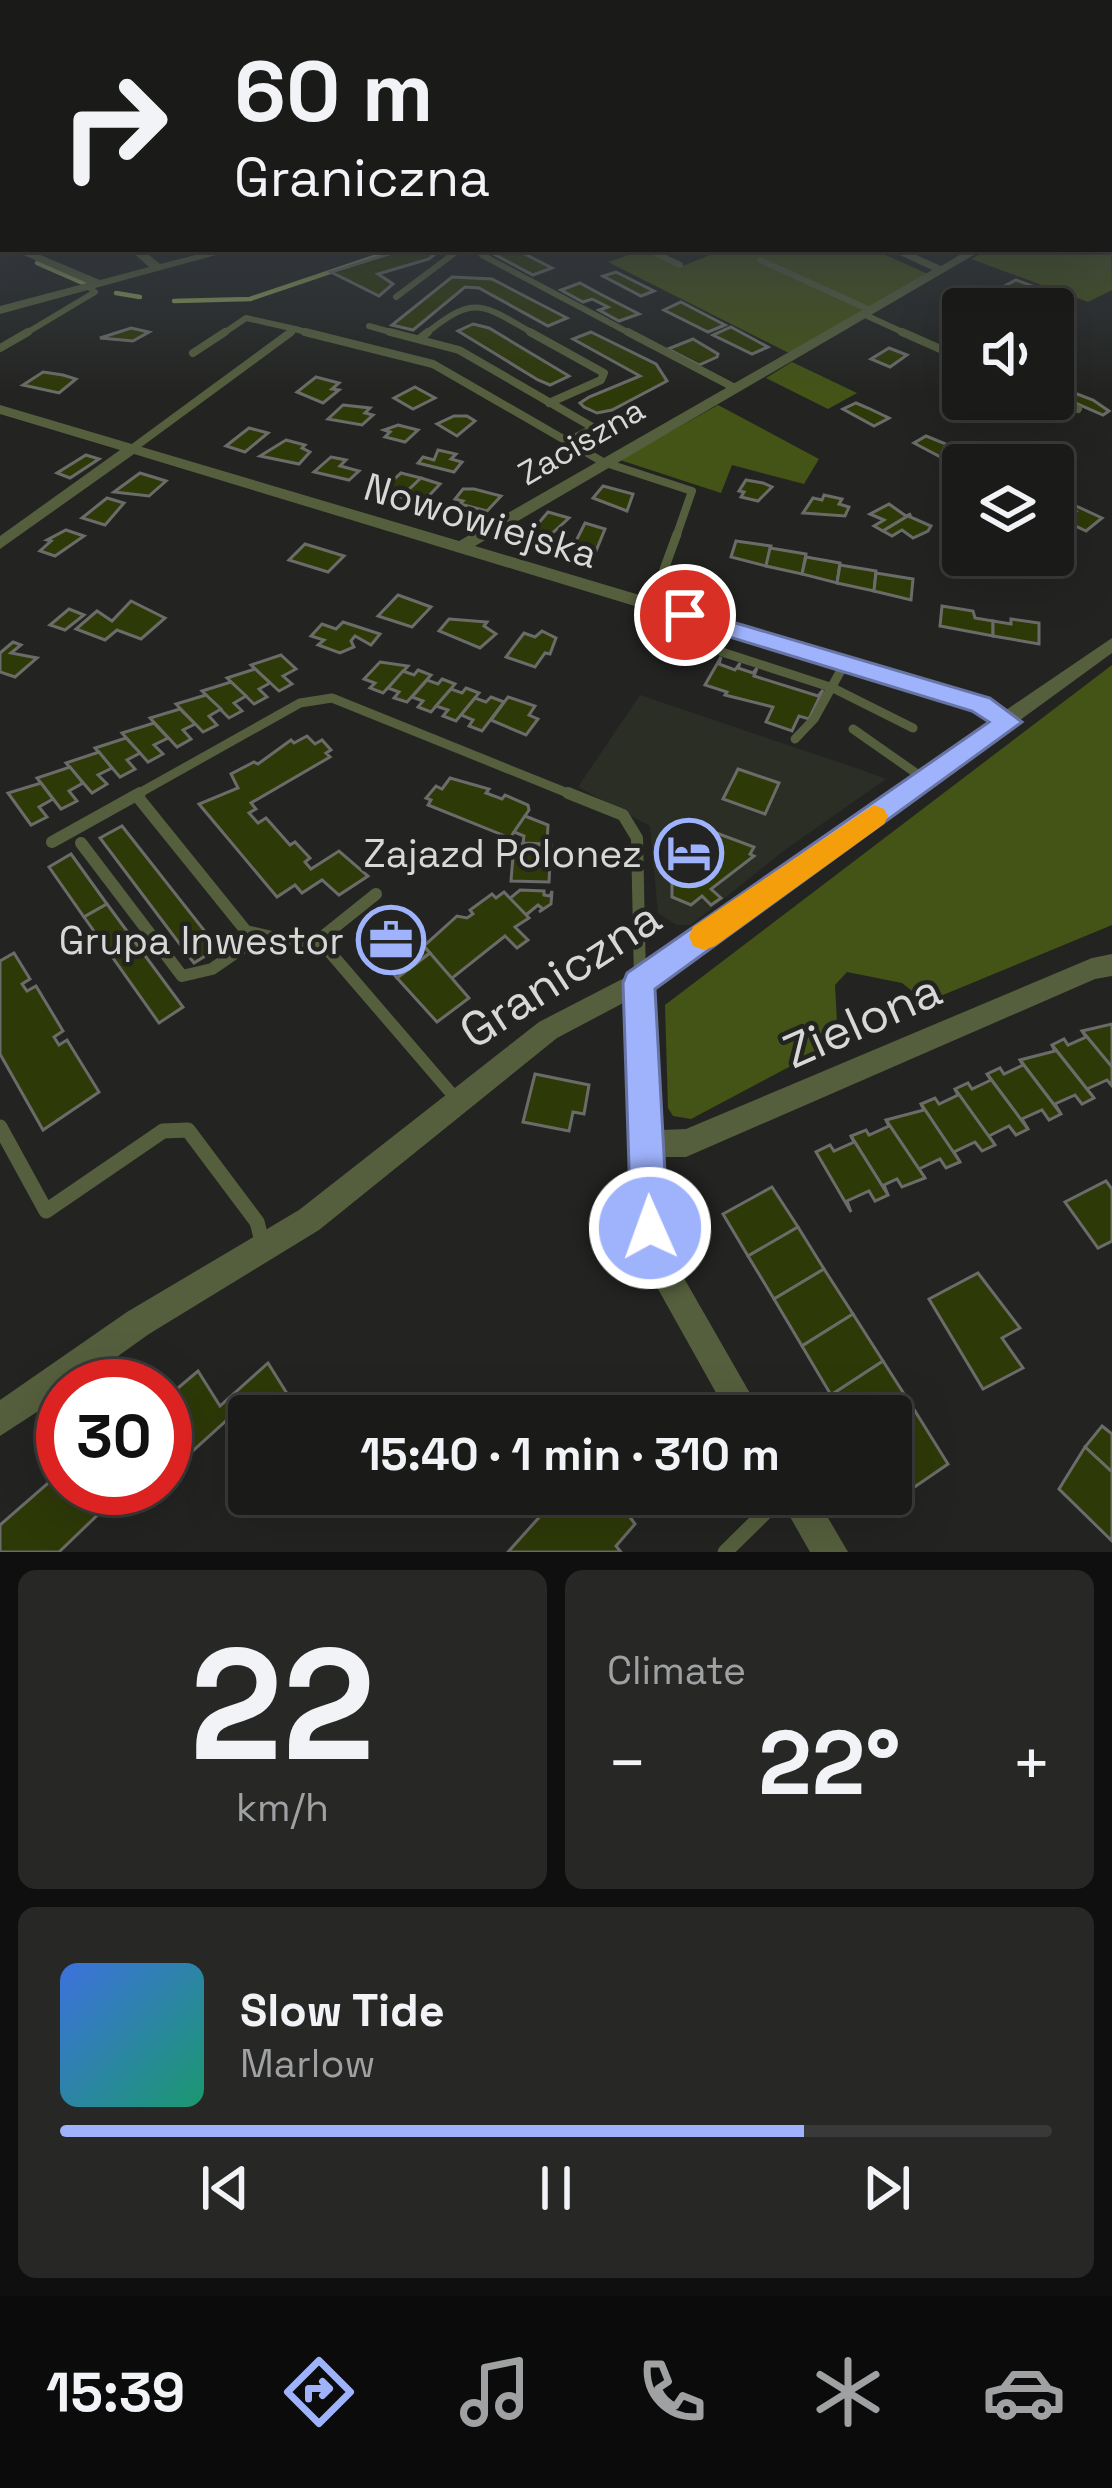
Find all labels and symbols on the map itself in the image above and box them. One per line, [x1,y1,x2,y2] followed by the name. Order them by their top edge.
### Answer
[511,389,652,495] street label: Zaciszna
[358,462,603,579] street label: Nowowiejska
[634,564,736,666] pin
[654,818,724,888] hotel icon: Zajazd Polonez
[363,829,642,878] place label: Zajazd Polonez
[448,887,672,1062] street label: Graniczna
[356,905,426,975] office icon: Grupa Inwestor
[59,916,344,965] place label: Grupa Inwestor
[774,959,951,1082] street label: Zielona
[587,1165,713,1291] position arrow
[36,1359,192,1515] speed limit sign: 30

